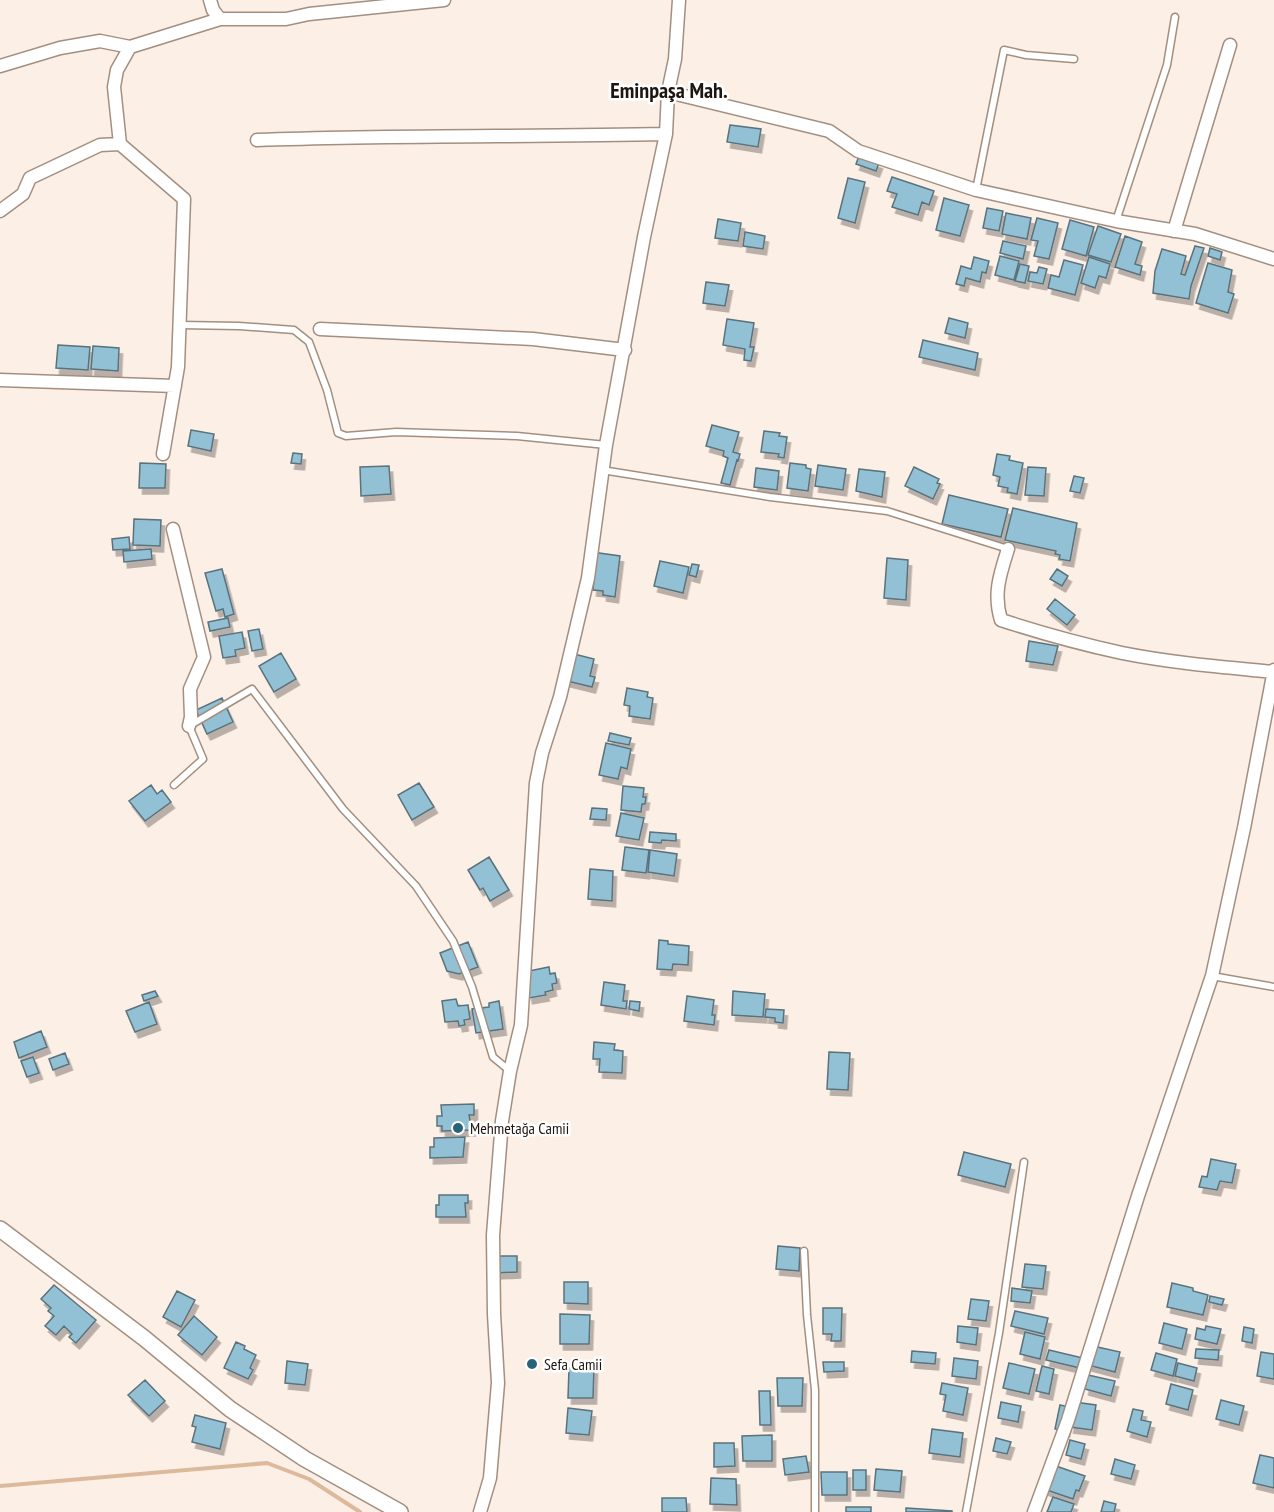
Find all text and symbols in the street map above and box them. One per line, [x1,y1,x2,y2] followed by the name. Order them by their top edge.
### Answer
[610,76,728,104] district label: Eminpaşa Mah.
[470,1118,569,1138] place label: Mehmetağa Camii
[451,1121,465,1135] marker: Mehmetağa Camii
[544,1354,602,1374] place label: Sefa Camii
[525,1357,539,1371] marker: Sefa Camii

